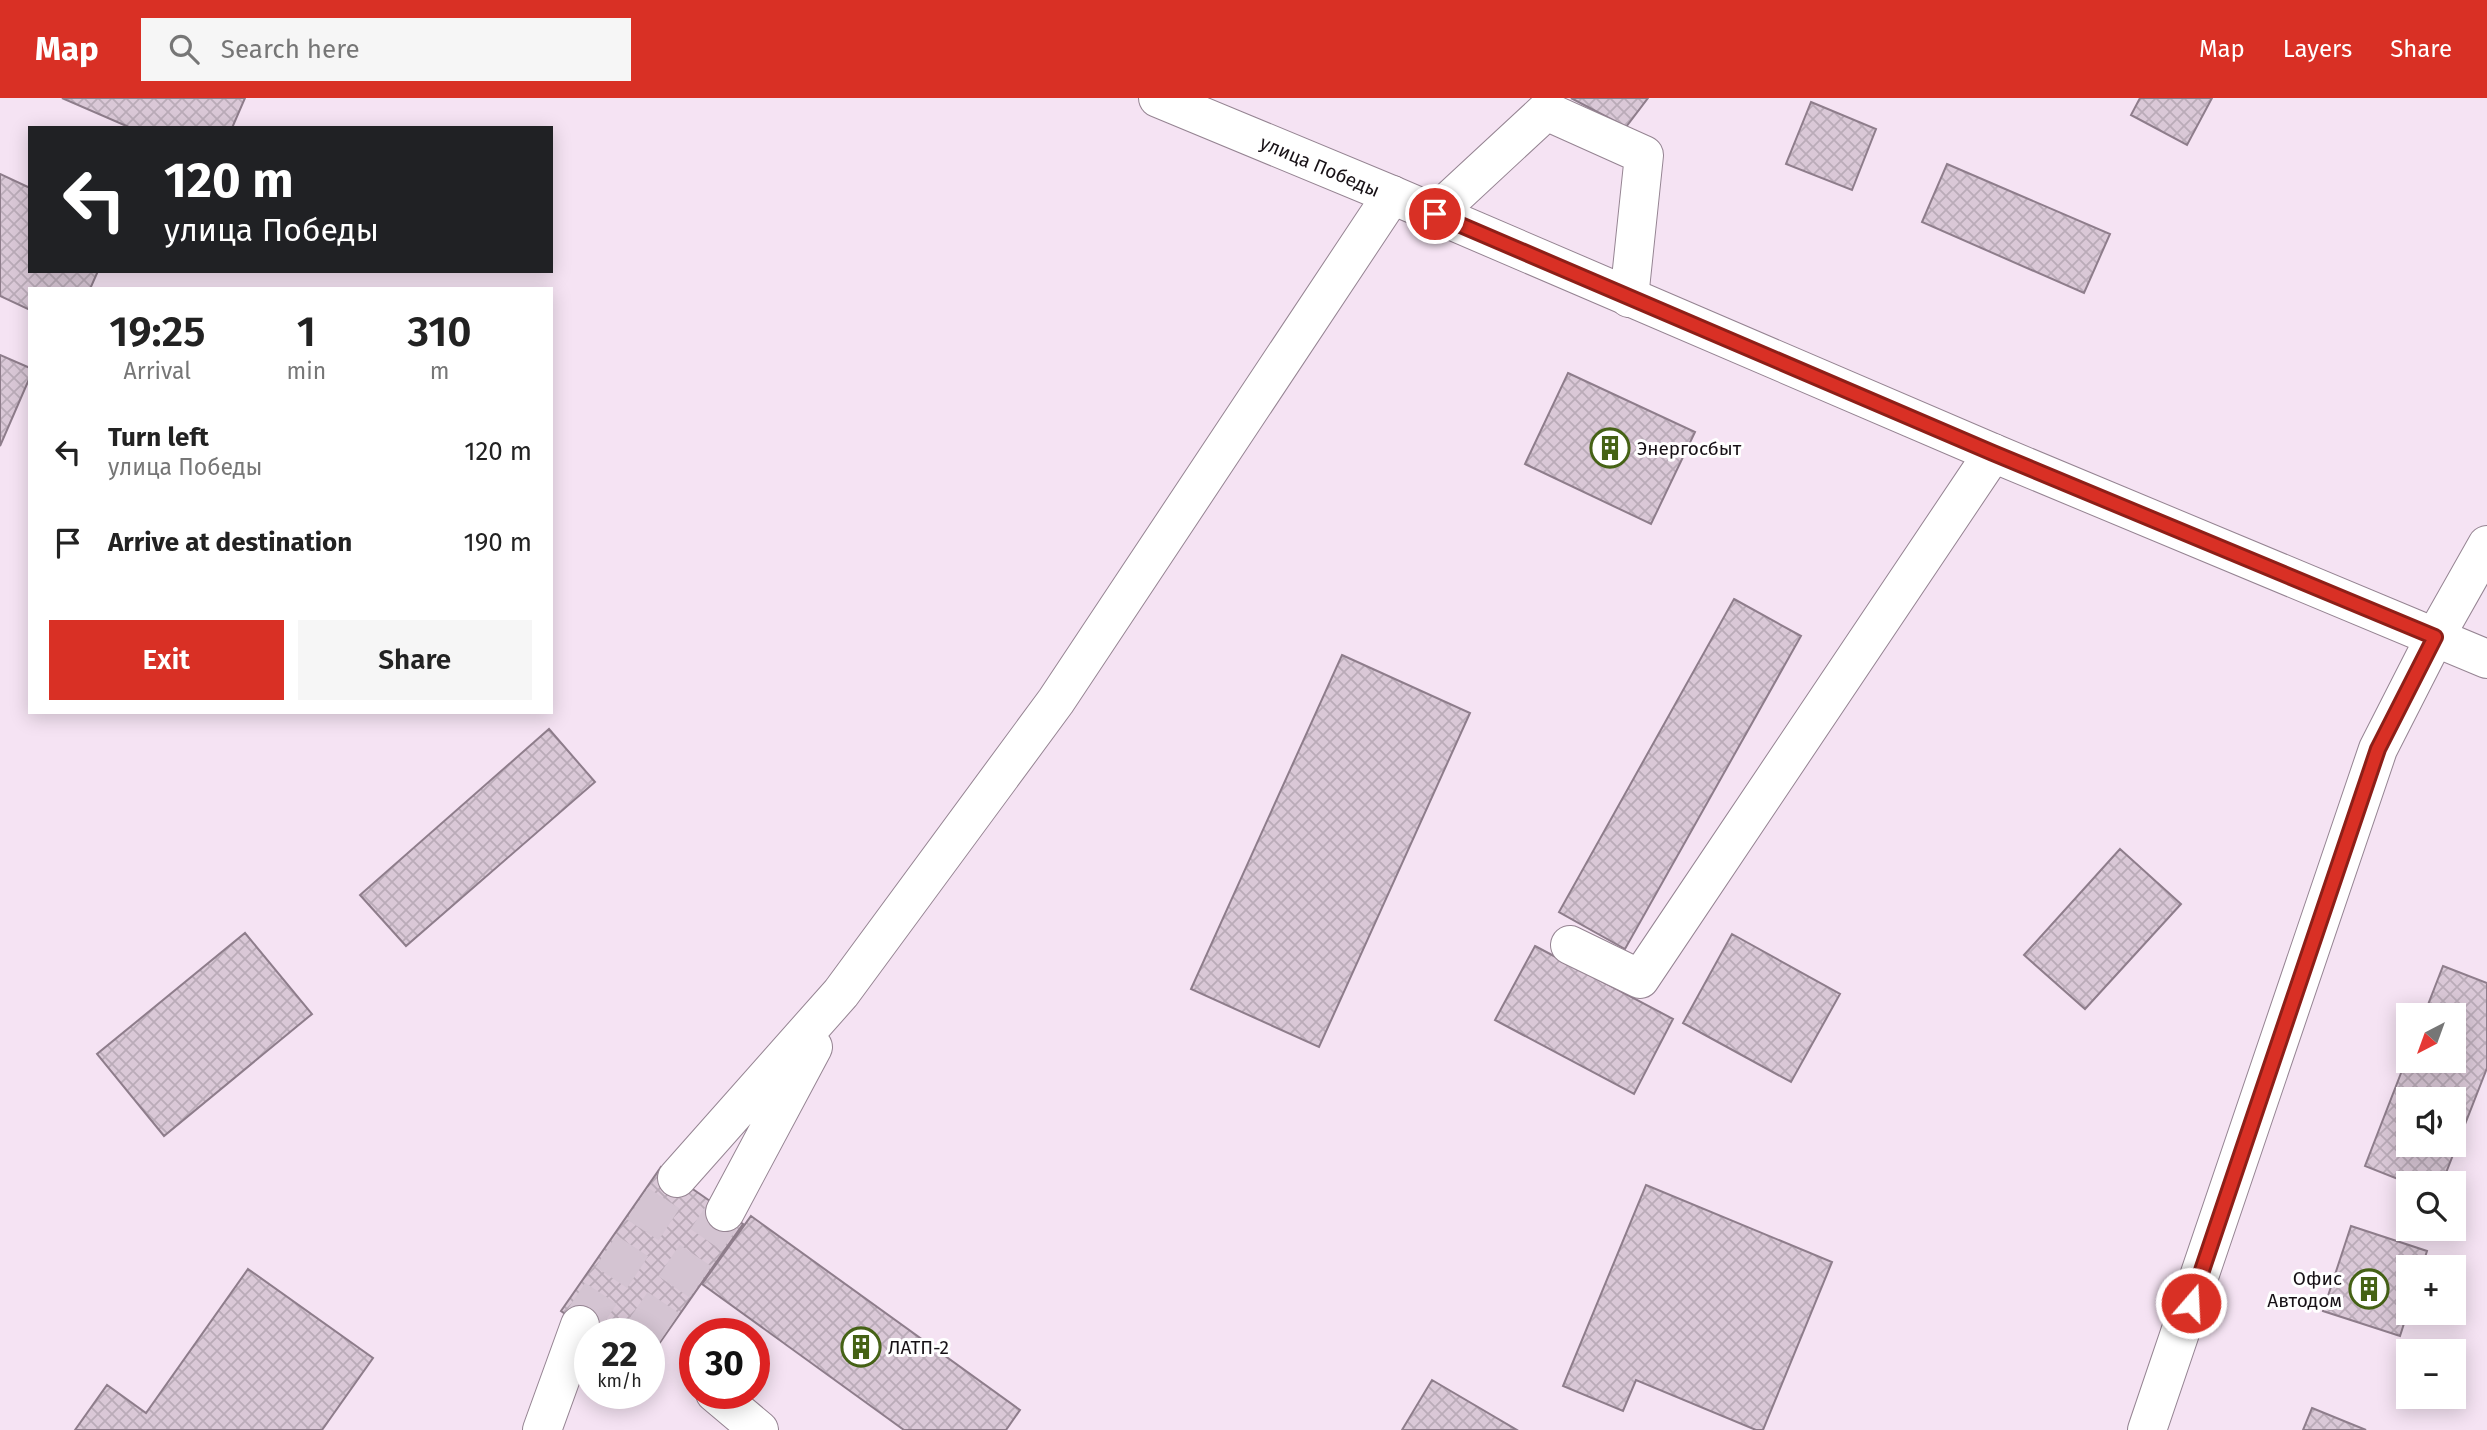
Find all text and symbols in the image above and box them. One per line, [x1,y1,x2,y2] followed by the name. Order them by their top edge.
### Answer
[141,18,631,81] search box
[35,29,99,69] text: Map
[165,30,203,68] icon: search
[221,34,360,65] text: Search here
[2199,35,2245,63] text: Map
[2283,35,2352,63] text: Layers
[2390,35,2452,63] text: Share
[1257,131,1383,202] street label: улица Победы
[164,151,294,210] text: 120 m
[49,154,140,245] icon: left
[1405,184,1465,244] pin
[1416,195,1454,233] icon: arrive
[164,211,379,249] text: улица Победы
[109,307,205,357] text: 19:25
[297,307,316,357] text: 1
[408,307,472,357] text: 310
[124,357,191,385] text: Arrival
[287,357,326,385] text: min
[430,357,449,385] text: m
[108,422,209,453] text: Turn left
[1589,427,1631,469] building icon: Энергосбыт
[49,433,87,471] icon: left
[464,436,532,467] text: 120 m
[1637,437,1742,460] place label: Энергосбыт
[108,453,262,481] text: улица Победы
[49,524,87,562] icon: arrive
[108,527,352,558] text: Arrive at destination
[463,527,532,558] text: 190 m
[49,620,284,700] button: Exit
[298,620,532,700] button: Share
[2396,1003,2466,1073] north arrow
[2396,1003,2466,1409] map controls
[2396,1087,2466,1157] button: sound
[2396,1171,2466,1241] button: search
[2396,1255,2466,1325] button: +
[2154,1266,2228,1340] position arrow
[2267,1267,2342,1312] place label: Офис Автодом
[2348,1268,2390,1310] building icon: Офис Автодом
[679,1318,770,1409] speed limit sign: 30
[840,1326,882,1368] building icon: ЛАТП-2
[601,1333,638,1375] text: 22
[888,1336,949,1359] place label: ЛАТП-2
[2396,1339,2466,1409] button: −
[597,1370,642,1392] text: km/h

